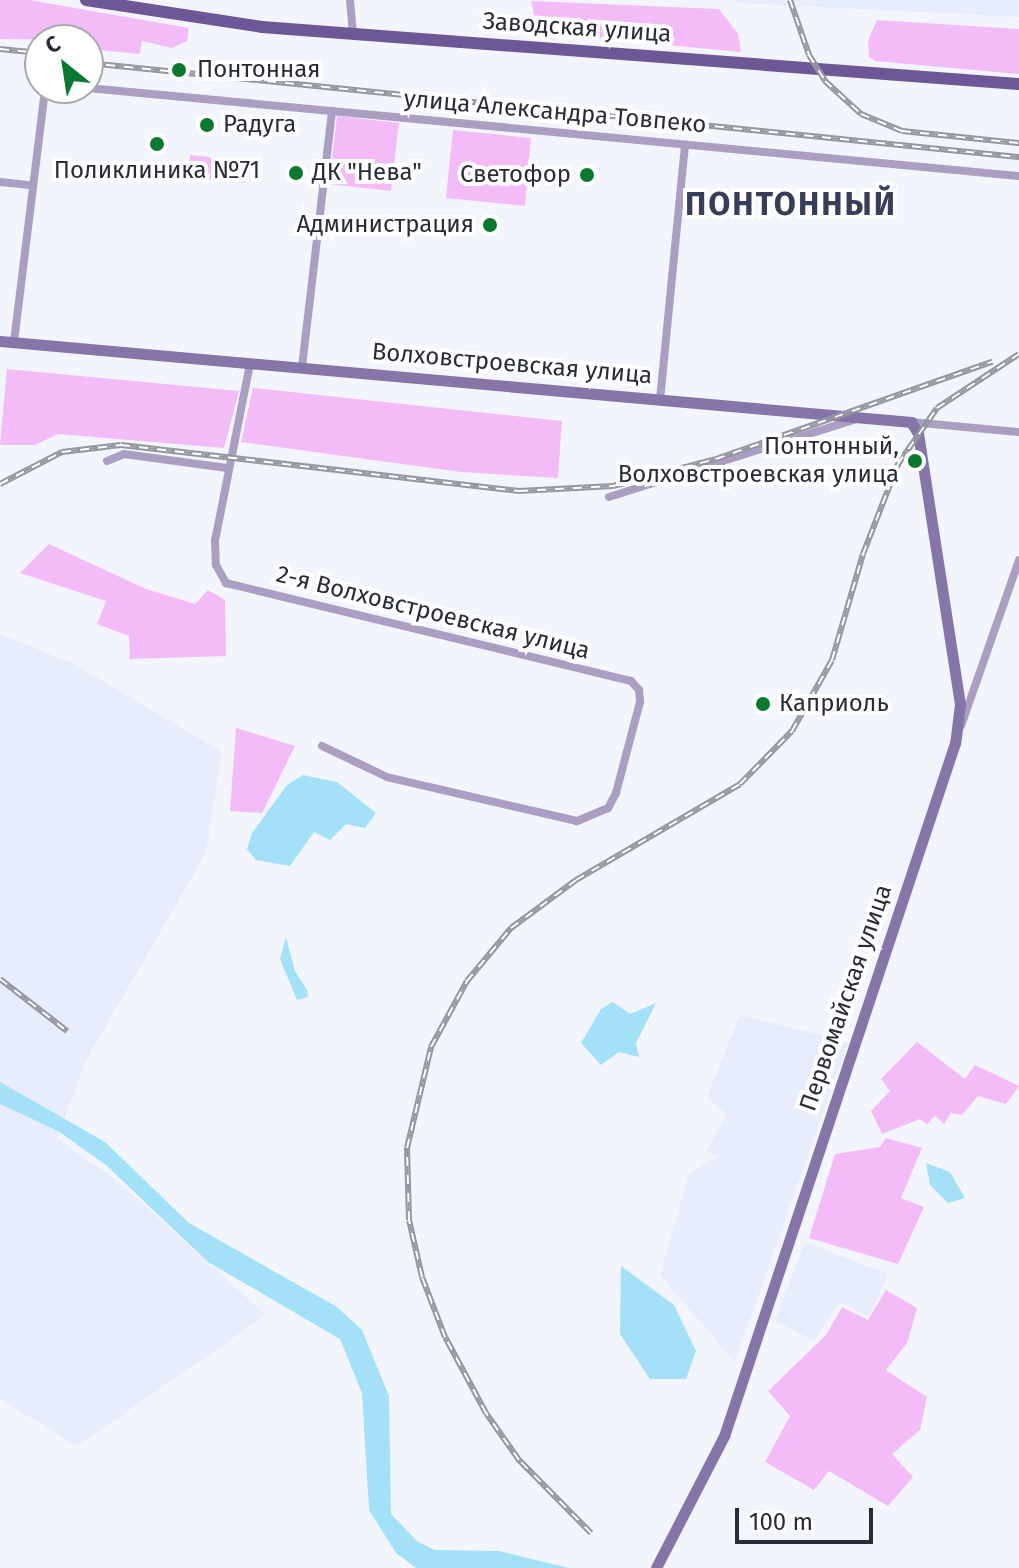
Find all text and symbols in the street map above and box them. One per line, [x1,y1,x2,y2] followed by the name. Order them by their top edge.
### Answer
[482,7,672,49] street label: Заводская улица
[24,24,104,104] north arrow
[41,30,65,59] text: С
[197,56,320,84] place label: Понтонная
[168,59,190,81] marker: Понтонная
[403,84,707,140] street label: улица Александра Товпеко
[223,111,296,139] place label: Радуга
[198,116,216,134] marker: Радуга
[148,135,166,153] marker: Поликлиника №71
[54,157,260,185] place label: Поликлиника №71
[312,159,422,187] place label: ДК "Нева"
[460,161,571,189] place label: Светофор
[287,164,305,182] marker: ДК "Нева"
[578,166,596,184] marker: Светофор
[685,185,897,223] district label: ПОНТОННЫЙ
[297,211,474,239] place label: Администрация
[481,216,499,234] marker: Администрация
[371,337,653,391] street label: Волховстроевская улица
[618,433,899,489] place label: Понтонный, Волховстроевская улица
[906,452,924,470] marker: Понтонный, Волховстроевская улица
[273,560,593,666] street label: 2-я Волховстроевская улица
[779,690,889,718] place label: Каприоль
[754,695,772,713] marker: Каприоль
[794,881,898,1115] street label: Первомайская улица
[739,1492,877,1542] scale bar
[749,1508,813,1536] text: 100 m

